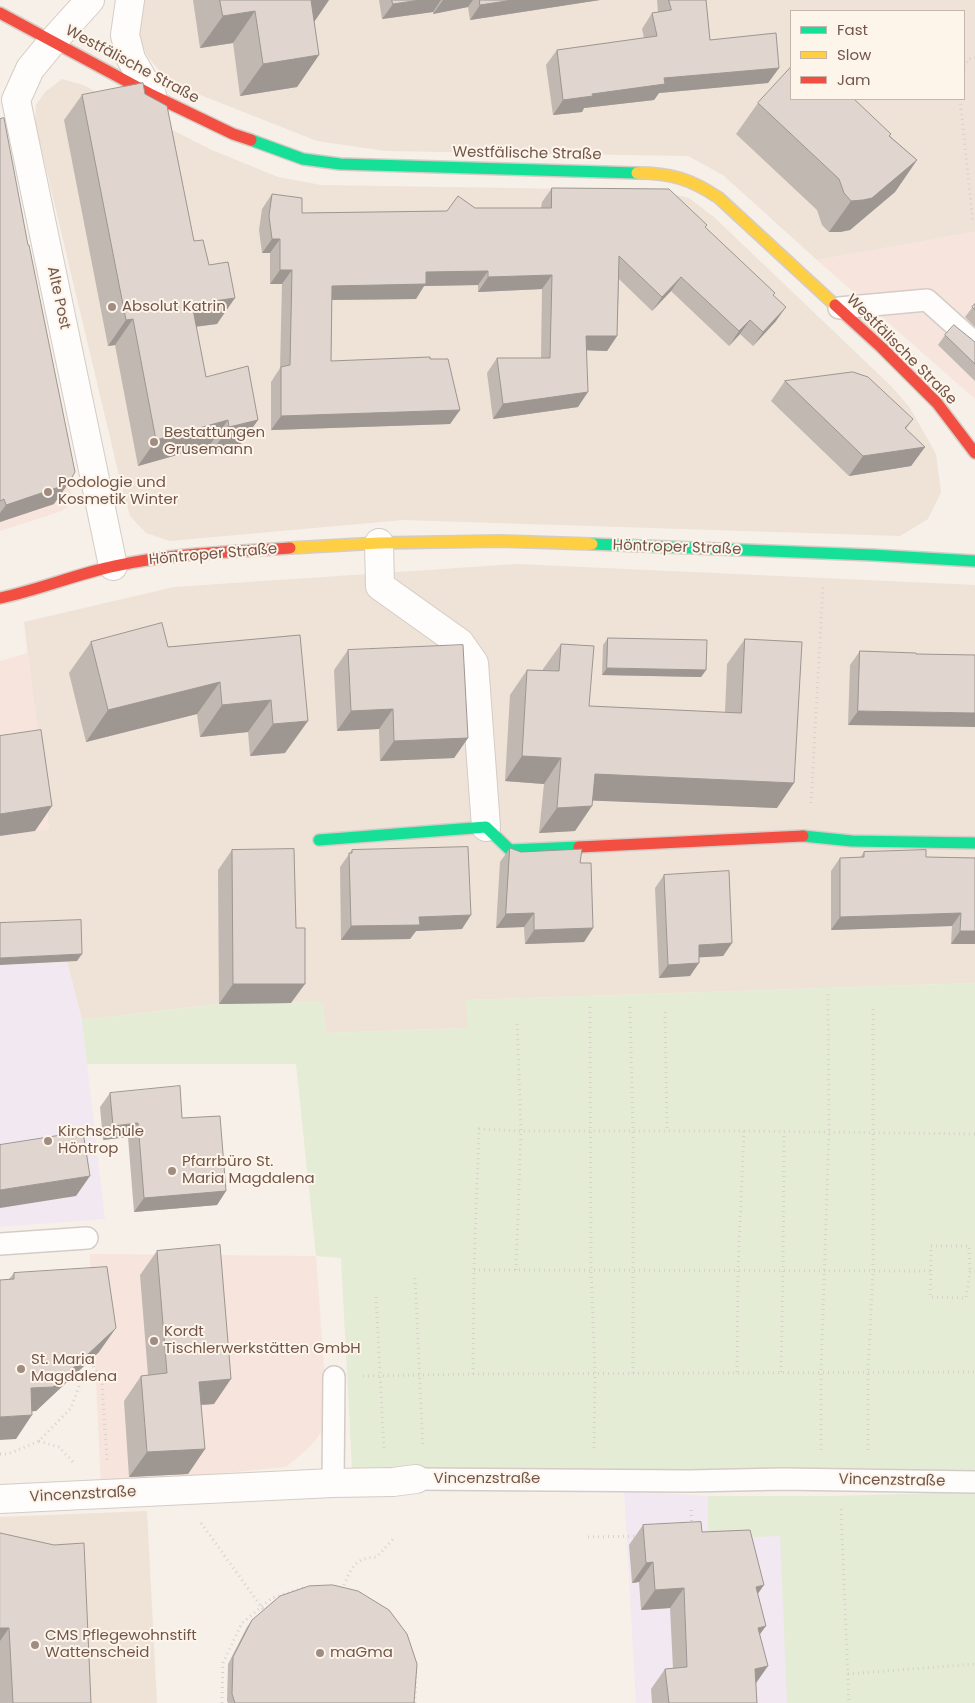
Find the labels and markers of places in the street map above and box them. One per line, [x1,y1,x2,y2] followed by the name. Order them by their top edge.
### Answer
[122,298,226,316] place label: Absolut Katrin
[106,301,118,313] marker: Absolut Katrin
[164,424,265,459] place label: Bestattungen Grusemann
[148,436,160,448] marker: Bestattungen Grusemann
[58,474,178,509] place label: Podologie und Kosmetik Winter
[42,486,54,498] marker: Podologie und Kosmetik Winter
[58,1123,144,1158] place label: Kirchschule Höntrop
[42,1135,54,1147] marker: Kirchschule Höntrop
[182,1153,315,1188] place label: Pfarrbüro St. Maria Magdalena
[166,1165,178,1177] marker: Pfarrbüro St. Maria Magdalena
[164,1323,361,1358] place label: Kordt Tischlerwerkstätten GmbH
[148,1335,160,1347] marker: Kordt Tischlerwerkstätten GmbH
[31,1351,117,1386] place label: St. Maria Magdalena
[15,1363,27,1375] marker: St. Maria Magdalena
[45,1627,197,1662] place label: CMS Pflegewohnstift Wattenscheid
[29,1639,41,1651] marker: CMS Pflegewohnstift Wattenscheid
[330,1644,393,1662] place label: maGma
[314,1647,326,1659] marker: maGma

